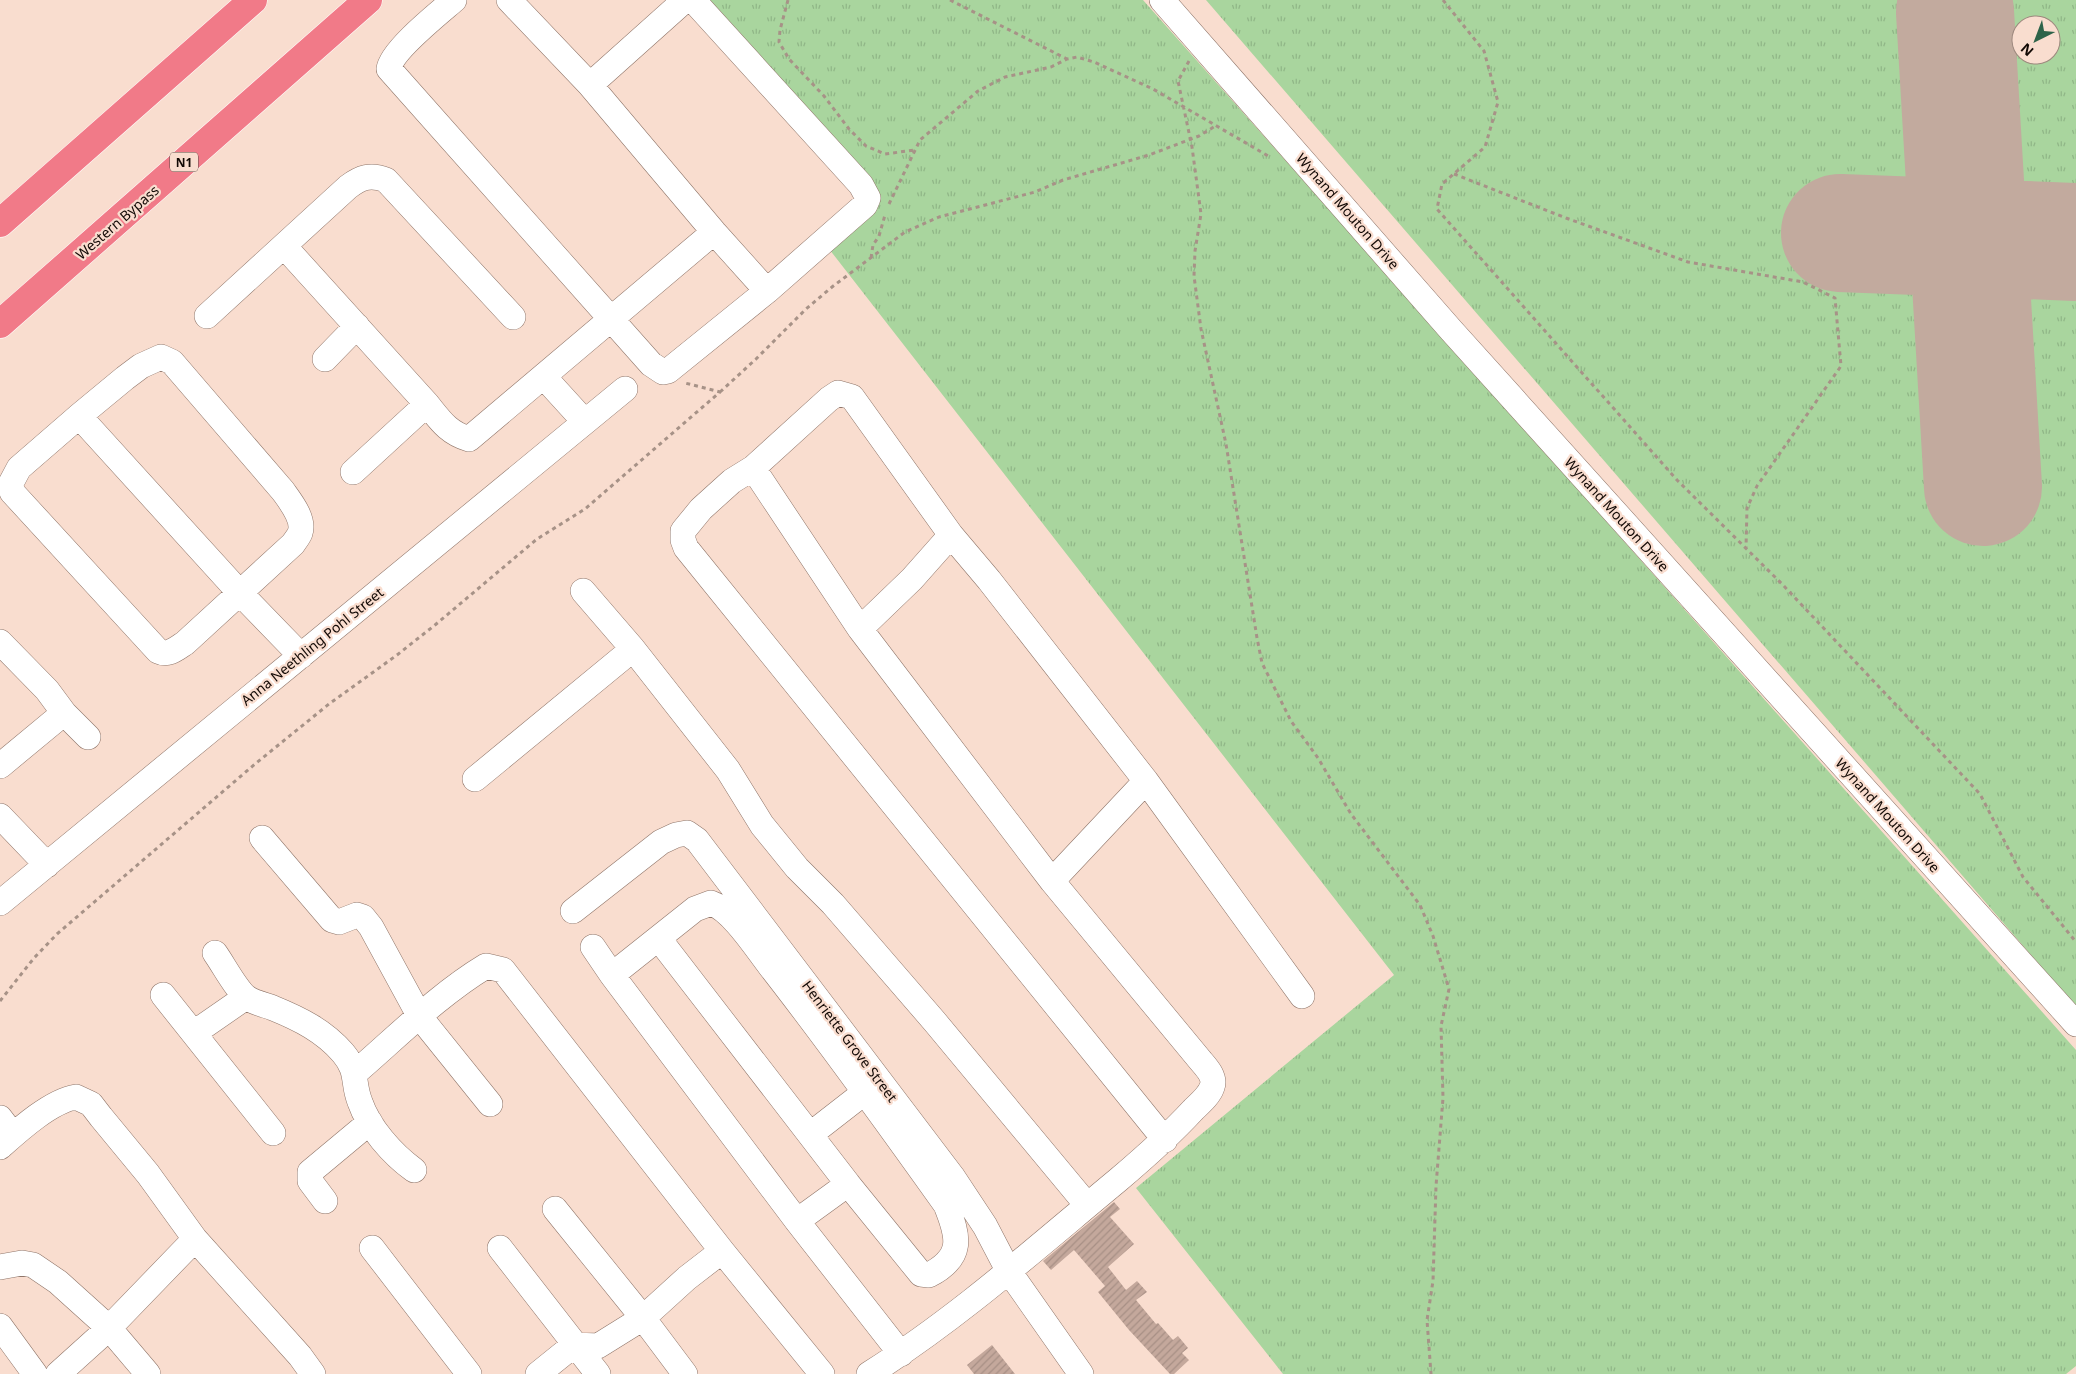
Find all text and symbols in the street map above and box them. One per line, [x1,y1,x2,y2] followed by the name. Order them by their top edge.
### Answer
[2011,15,2061,65] north arrow
[2016,39,2038,61] text: N
[1292,149,1404,273] street label: Wynand Mouton Drive
[170,152,198,172] road number: N1
[71,180,163,263] street label: Western Bypass
[1560,453,1674,575] street label: Wynand Mouton Drive
[237,583,387,709] street label: Anna Neethling Pohl Street
[1831,754,1945,876] street label: Wynand Mouton Drive
[798,976,902,1106] street label: Henriette Grove Street

